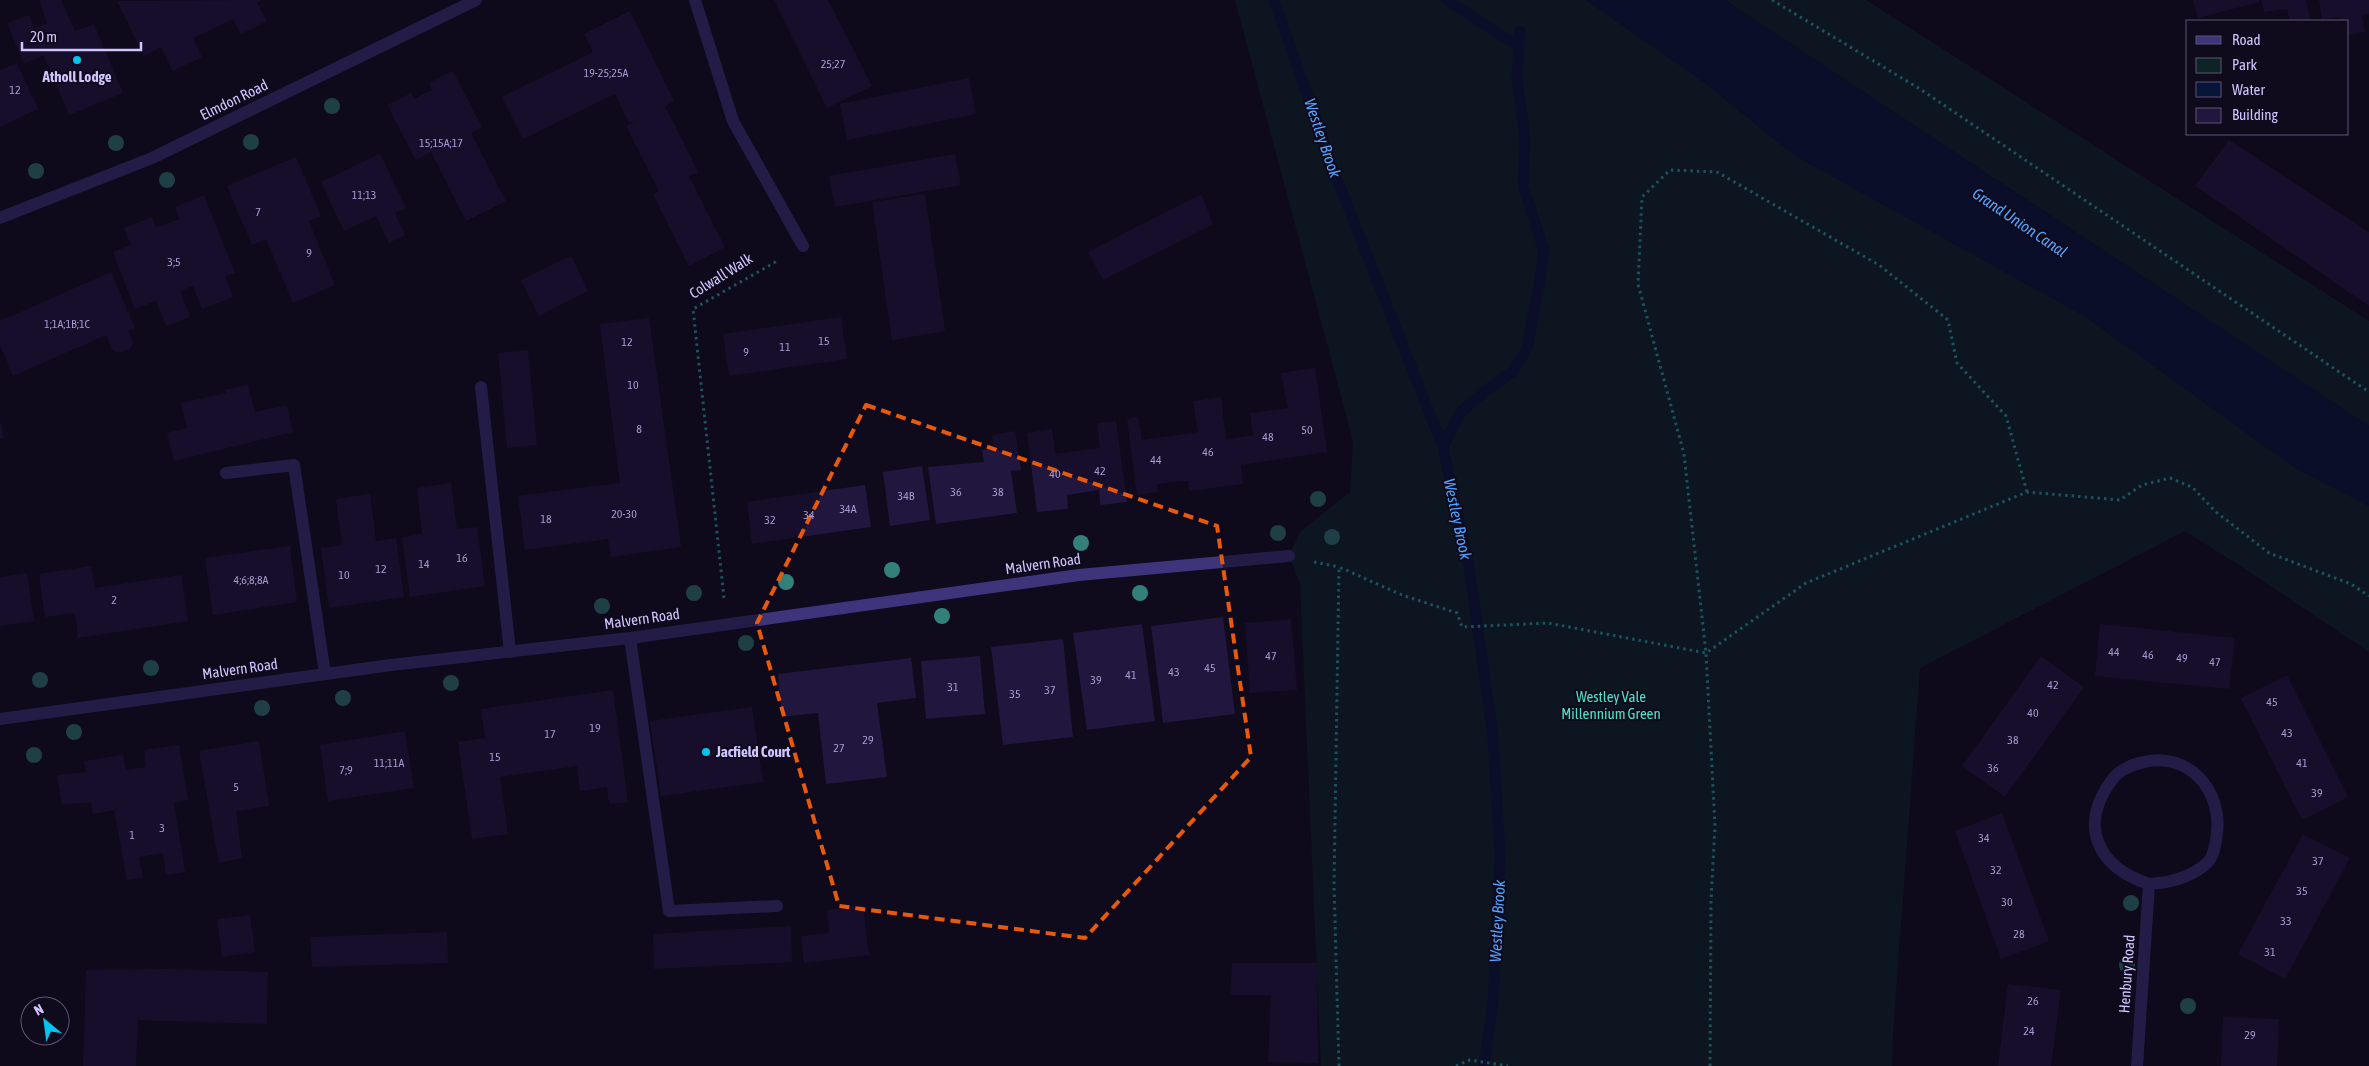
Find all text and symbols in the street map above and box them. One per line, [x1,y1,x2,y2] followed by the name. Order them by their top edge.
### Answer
[22,20,141,52] scale bar
[2186,20,2349,135] legend
[30,28,57,45] text: 20 m
[2232,31,2261,48] text: Road
[71,54,83,66] marker: Atholl Lodge
[2232,56,2257,73] text: Park
[821,57,846,71] house number: 25;27
[584,66,629,80] house number: 19-25;25A
[42,68,112,85] place label: Atholl Lodge
[197,76,270,123] street label: Elmdon Road
[2232,81,2265,98] text: Water
[9,83,21,97] house number: 12
[1300,96,1345,181] water label: Westley Brook
[2232,106,2278,123] text: Building
[419,136,463,150] house number: 15;15A;17
[1969,184,2071,260] water label: Grand Union Canal
[352,188,376,202] house number: 11;13
[255,205,261,219] house number: 7
[306,246,312,260] house number: 9
[686,249,756,302] street label: Colwall Walk
[167,255,181,269] house number: 3;5
[44,317,91,331] house number: 1;1A;1B;1C
[818,334,830,348] house number: 15
[621,335,633,349] house number: 12
[779,340,791,354] house number: 11
[743,345,749,359] house number: 9
[627,378,639,392] house number: 10
[636,422,642,436] house number: 8
[1301,423,1313,437] house number: 50
[1262,430,1274,444] house number: 48
[1202,445,1214,459] house number: 46
[1150,453,1162,467] house number: 44
[1094,464,1106,478] house number: 42
[1049,467,1061,481] house number: 40
[1440,477,1476,562] water label: Westley Brook
[950,485,962,499] house number: 36
[992,485,1004,499] house number: 38
[898,489,915,503] house number: 34B
[839,502,857,516] house number: 34A
[611,507,637,521] house number: 20-30
[803,508,815,522] house number: 34
[540,512,552,526] house number: 18
[764,513,776,527] house number: 32
[1004,550,1082,577] street label: Malvern Road
[456,551,468,565] house number: 16
[418,557,430,571] house number: 14
[375,562,387,576] house number: 12
[338,568,350,582] house number: 10
[234,573,269,587] house number: 4;6;8;8A
[111,593,117,607] house number: 2
[603,605,681,632] street label: Malvern Road
[2108,645,2120,659] house number: 44
[2142,648,2154,662] house number: 46
[1265,649,1277,663] house number: 47
[2176,651,2188,665] house number: 49
[201,655,279,682] street label: Malvern Road
[2209,655,2221,669] house number: 47
[1204,661,1216,675] house number: 45
[1168,665,1180,679] house number: 43
[1125,668,1137,682] house number: 41
[1090,673,1102,687] house number: 39
[2047,678,2059,692] house number: 42
[947,680,959,694] house number: 31
[1044,683,1056,697] house number: 37
[1009,687,1021,701] house number: 35
[1561,688,1661,722] park label: Westley Vale Millennium Green
[2266,695,2278,709] house number: 45
[2027,706,2039,720] house number: 40
[589,721,601,735] house number: 19
[2281,726,2293,740] house number: 43
[544,727,556,741] house number: 17
[862,733,874,747] house number: 29
[2007,733,2019,747] house number: 38
[833,741,845,755] house number: 27
[715,743,791,760] place label: Jacfield Court
[700,746,712,758] marker: Jacfield Court
[489,750,501,764] house number: 15
[374,756,404,770] house number: 11;11A
[2296,756,2308,770] house number: 41
[1987,761,1999,775] house number: 36
[339,763,353,777] house number: 7;9
[233,780,239,794] house number: 5
[2311,786,2323,800] house number: 39
[159,821,165,835] house number: 3
[129,828,135,842] house number: 1
[1978,831,1990,845] house number: 34
[2312,854,2324,868] house number: 37
[1990,863,2002,877] house number: 32
[1486,878,1509,963] water label: Westley Brook
[2296,884,2308,898] house number: 35
[2001,895,2013,909] house number: 30
[2280,914,2292,928] house number: 33
[2013,927,2025,941] house number: 28
[2115,934,2138,1014] street label: Henbury Road
[2264,945,2276,959] house number: 31
[2027,994,2039,1008] house number: 26
[20,996,70,1046] north arrow
[31,1001,46,1019] text: N
[2023,1024,2035,1038] house number: 24
[2244,1028,2256,1042] house number: 29

